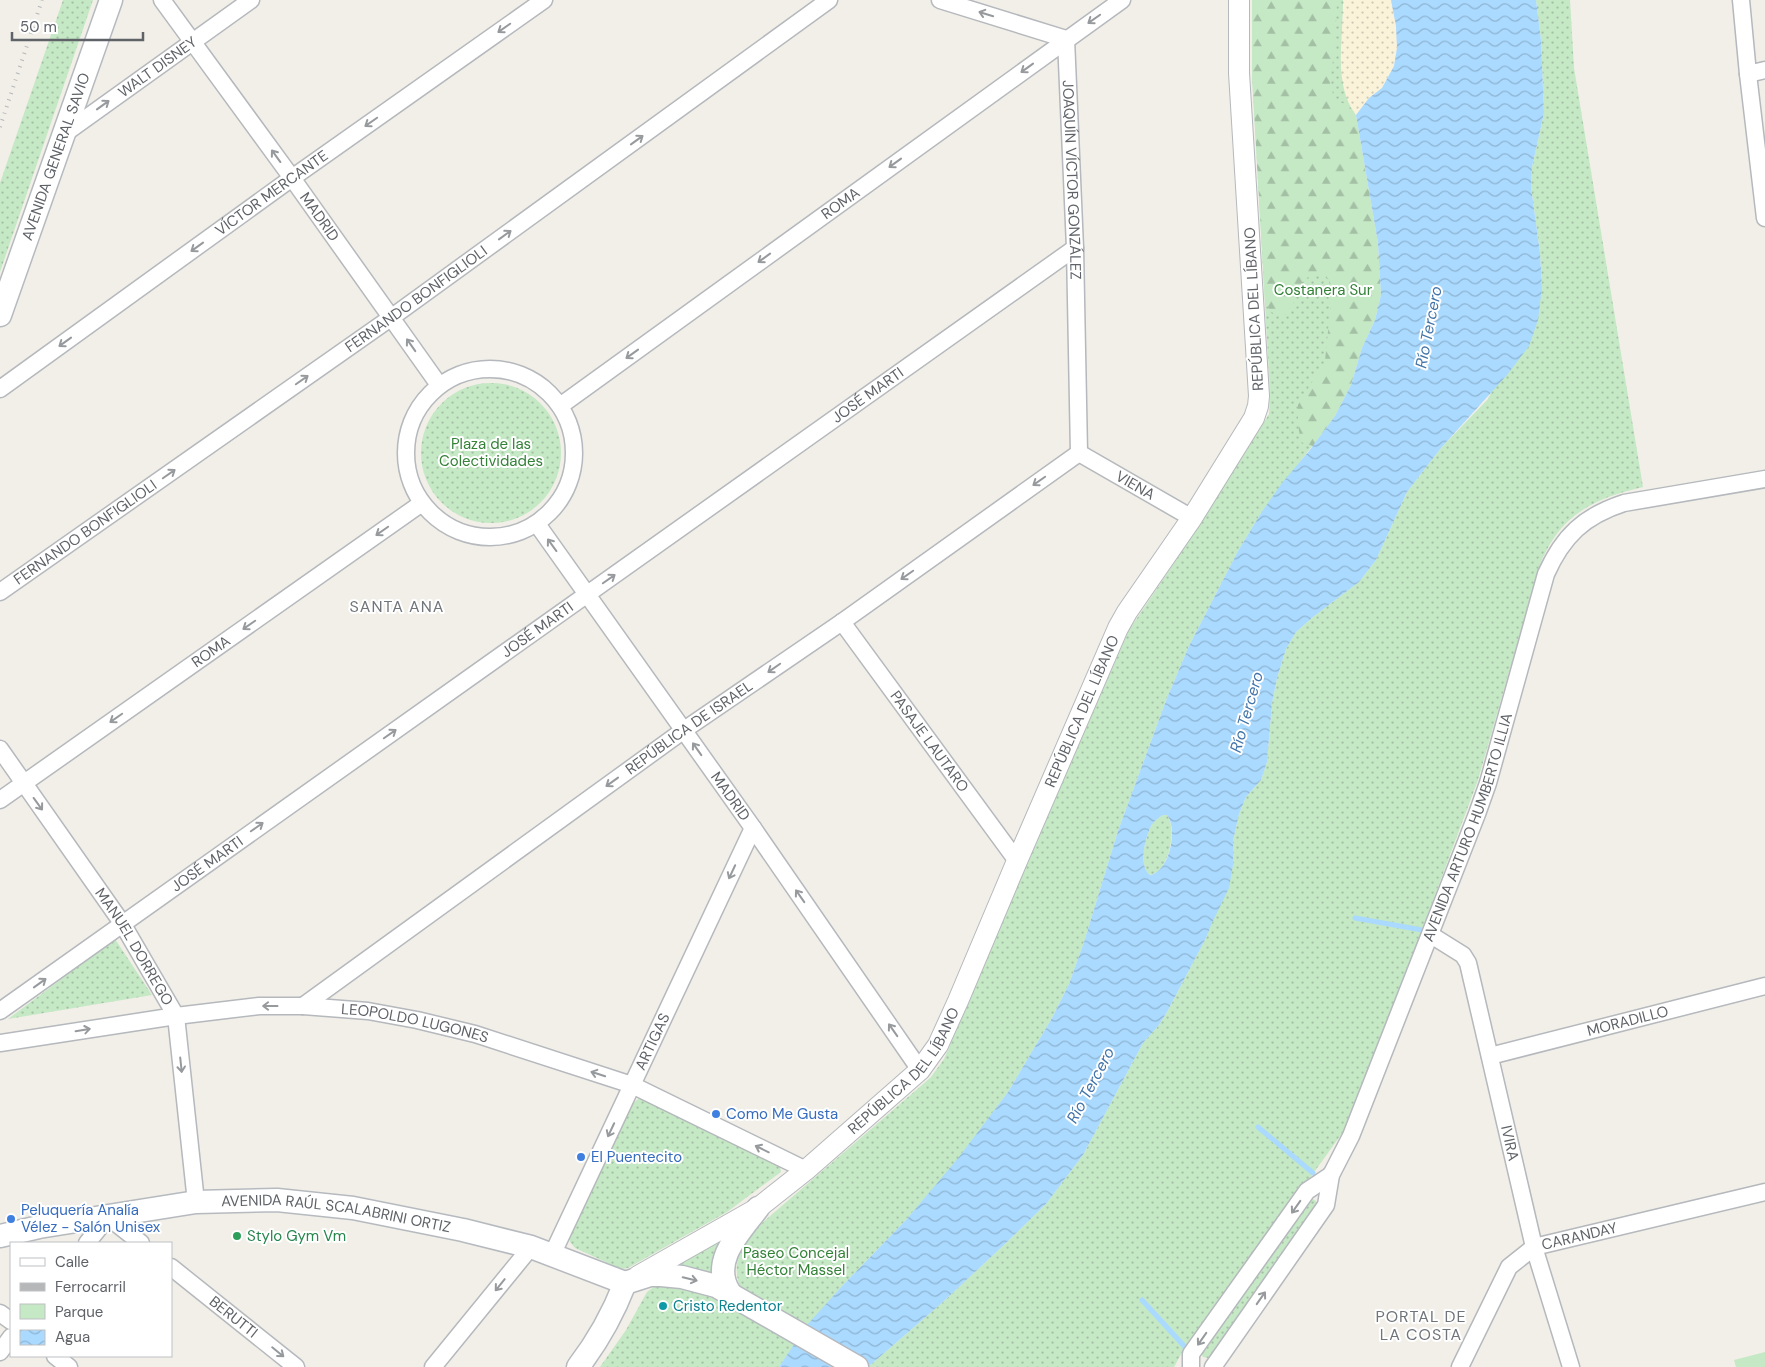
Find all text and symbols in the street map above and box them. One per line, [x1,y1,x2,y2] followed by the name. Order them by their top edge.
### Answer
[979,9,995,19] one-way arrow
[12,10,144,42] scale bar
[1088,14,1101,25] one-way arrow
[20,17,57,37] text: 50 m
[497,23,511,33] one-way arrow
[114,32,201,102] street label: WALT DISNEY
[1021,62,1034,73] one-way arrow
[17,70,95,243] street label: AVENIDA GENERAL SAVIO
[1058,80,1086,280] street label: JOAQUÍN VÍCTOR GONZÁLEZ
[96,100,110,110] one-way arrow
[365,117,379,127] one-way arrow
[629,134,643,145] one-way arrow
[211,146,332,240] street label: VÍCTOR MERCANTE
[271,149,281,163] one-way arrow
[888,158,902,168] one-way arrow
[817,183,864,224] street label: ROMA
[295,188,344,245] street label: MADRID
[1240,227,1268,391] street label: REPÚBLICA DEL LÍBANO
[498,230,512,240] one-way arrow
[341,241,491,357] street label: FERNANDO BONFIGLIOLI
[190,242,204,252] one-way arrow
[757,253,771,263] one-way arrow
[1274,280,1373,300] park label: Costanera Sur
[1410,284,1447,370] water label: Río Tercero
[58,337,72,347] one-way arrow
[406,338,416,352] one-way arrow
[625,349,639,359] one-way arrow
[828,363,908,428] street label: JOSÉ MARTI
[295,375,309,385] one-way arrow
[439,434,543,471] park label: Plaza de las Colectividades
[1112,466,1159,505] street label: VIENA
[162,469,176,479] one-way arrow
[10,475,161,589] street label: FERNANDO BONFIGLIOLI
[1033,476,1047,486] one-way arrow
[376,526,389,537] one-way arrow
[547,539,557,553] one-way arrow
[900,570,914,580] one-way arrow
[602,574,616,584] one-way arrow
[350,596,444,617] district label: SANTA ANA
[497,597,577,662] street label: JOSÉ MARTI
[242,620,256,630] one-way arrow
[188,631,234,672] street label: ROMA
[1040,632,1124,790] street label: REPÚBLICA DEL LÍBANO
[767,663,781,673] one-way arrow
[1225,669,1268,755] water label: Río Tercero
[621,676,757,779] street label: REPÚBLICA DE ISRAEL
[886,687,973,796] street label: PASAJE LAUTARO
[1418,711,1517,945] street label: AVENIDA ARTURO HUMBERTO ILLIA
[109,713,123,723] one-way arrow
[383,729,397,739] one-way arrow
[692,742,702,756] one-way arrow
[706,768,755,825] street label: MADRID
[605,777,619,787] one-way arrow
[32,797,43,810] one-way arrow
[250,822,264,832] one-way arrow
[167,832,247,896] street label: JOSÉ MARTI
[727,864,737,879] one-way arrow
[90,884,178,1009] street label: MANUEL DORREGO
[795,890,805,904] one-way arrow
[32,977,46,988] one-way arrow
[340,999,491,1048] street label: LEOPOLDO LUGONES
[262,1001,278,1011] one-way arrow
[1585,1001,1671,1041] street label: MORADILLO
[844,1004,964,1139] street label: REPÚBLICA DEL LÍBANO
[631,1009,675,1073] street label: ARTIGAS
[888,1023,898,1037] one-way arrow
[74,1025,90,1035] one-way arrow
[1062,1044,1119,1127] water label: Río Tercero
[176,1056,186,1072] one-way arrow
[591,1069,607,1079] one-way arrow
[726,1104,838,1124] place label: Como Me Gusta
[710,1108,722,1120] marker: Como Me Gusta
[606,1122,616,1137] one-way arrow
[1496,1123,1524,1163] street label: IVIRA
[755,1143,770,1153] one-way arrow
[591,1147,682,1167] place label: El Puentecito
[575,1151,587,1163] marker: El Puentecito
[221,1190,452,1237] street label: AVENIDA RAÚL SCALABRINI ORTIZ
[21,1200,161,1237] place label: Peluquería Analía Vélez - Salón Unisex
[1291,1200,1301,1214] one-way arrow
[5,1213,17,1225] marker: Peluquería Analía Vélez - Salón Unisex
[1540,1217,1619,1255] street label: CARANDAY
[247,1226,346,1246] place label: Stylo Gym Vm
[231,1230,243,1242] marker: Stylo Gym Vm
[10,1242,172,1357] legend
[743,1243,849,1280] park label: Paseo Concejal Héctor Massel
[55,1252,89,1272] text: Calle
[681,1274,697,1284] one-way arrow
[55,1277,126,1297] text: Ferrocarril
[494,1278,505,1291] one-way arrow
[205,1291,262,1342] street label: BERUTTI
[1256,1291,1266,1305] one-way arrow
[673,1296,783,1316] place label: Cristo Redentor
[657,1300,669,1312] marker: Cristo Redentor
[55,1302,103,1322] text: Parque
[1375,1306,1467,1345] district label: PORTAL DE LA COSTA
[55,1327,90,1347] text: Agua
[1197,1332,1207,1346] one-way arrow
[271,1347,284,1358] one-way arrow

